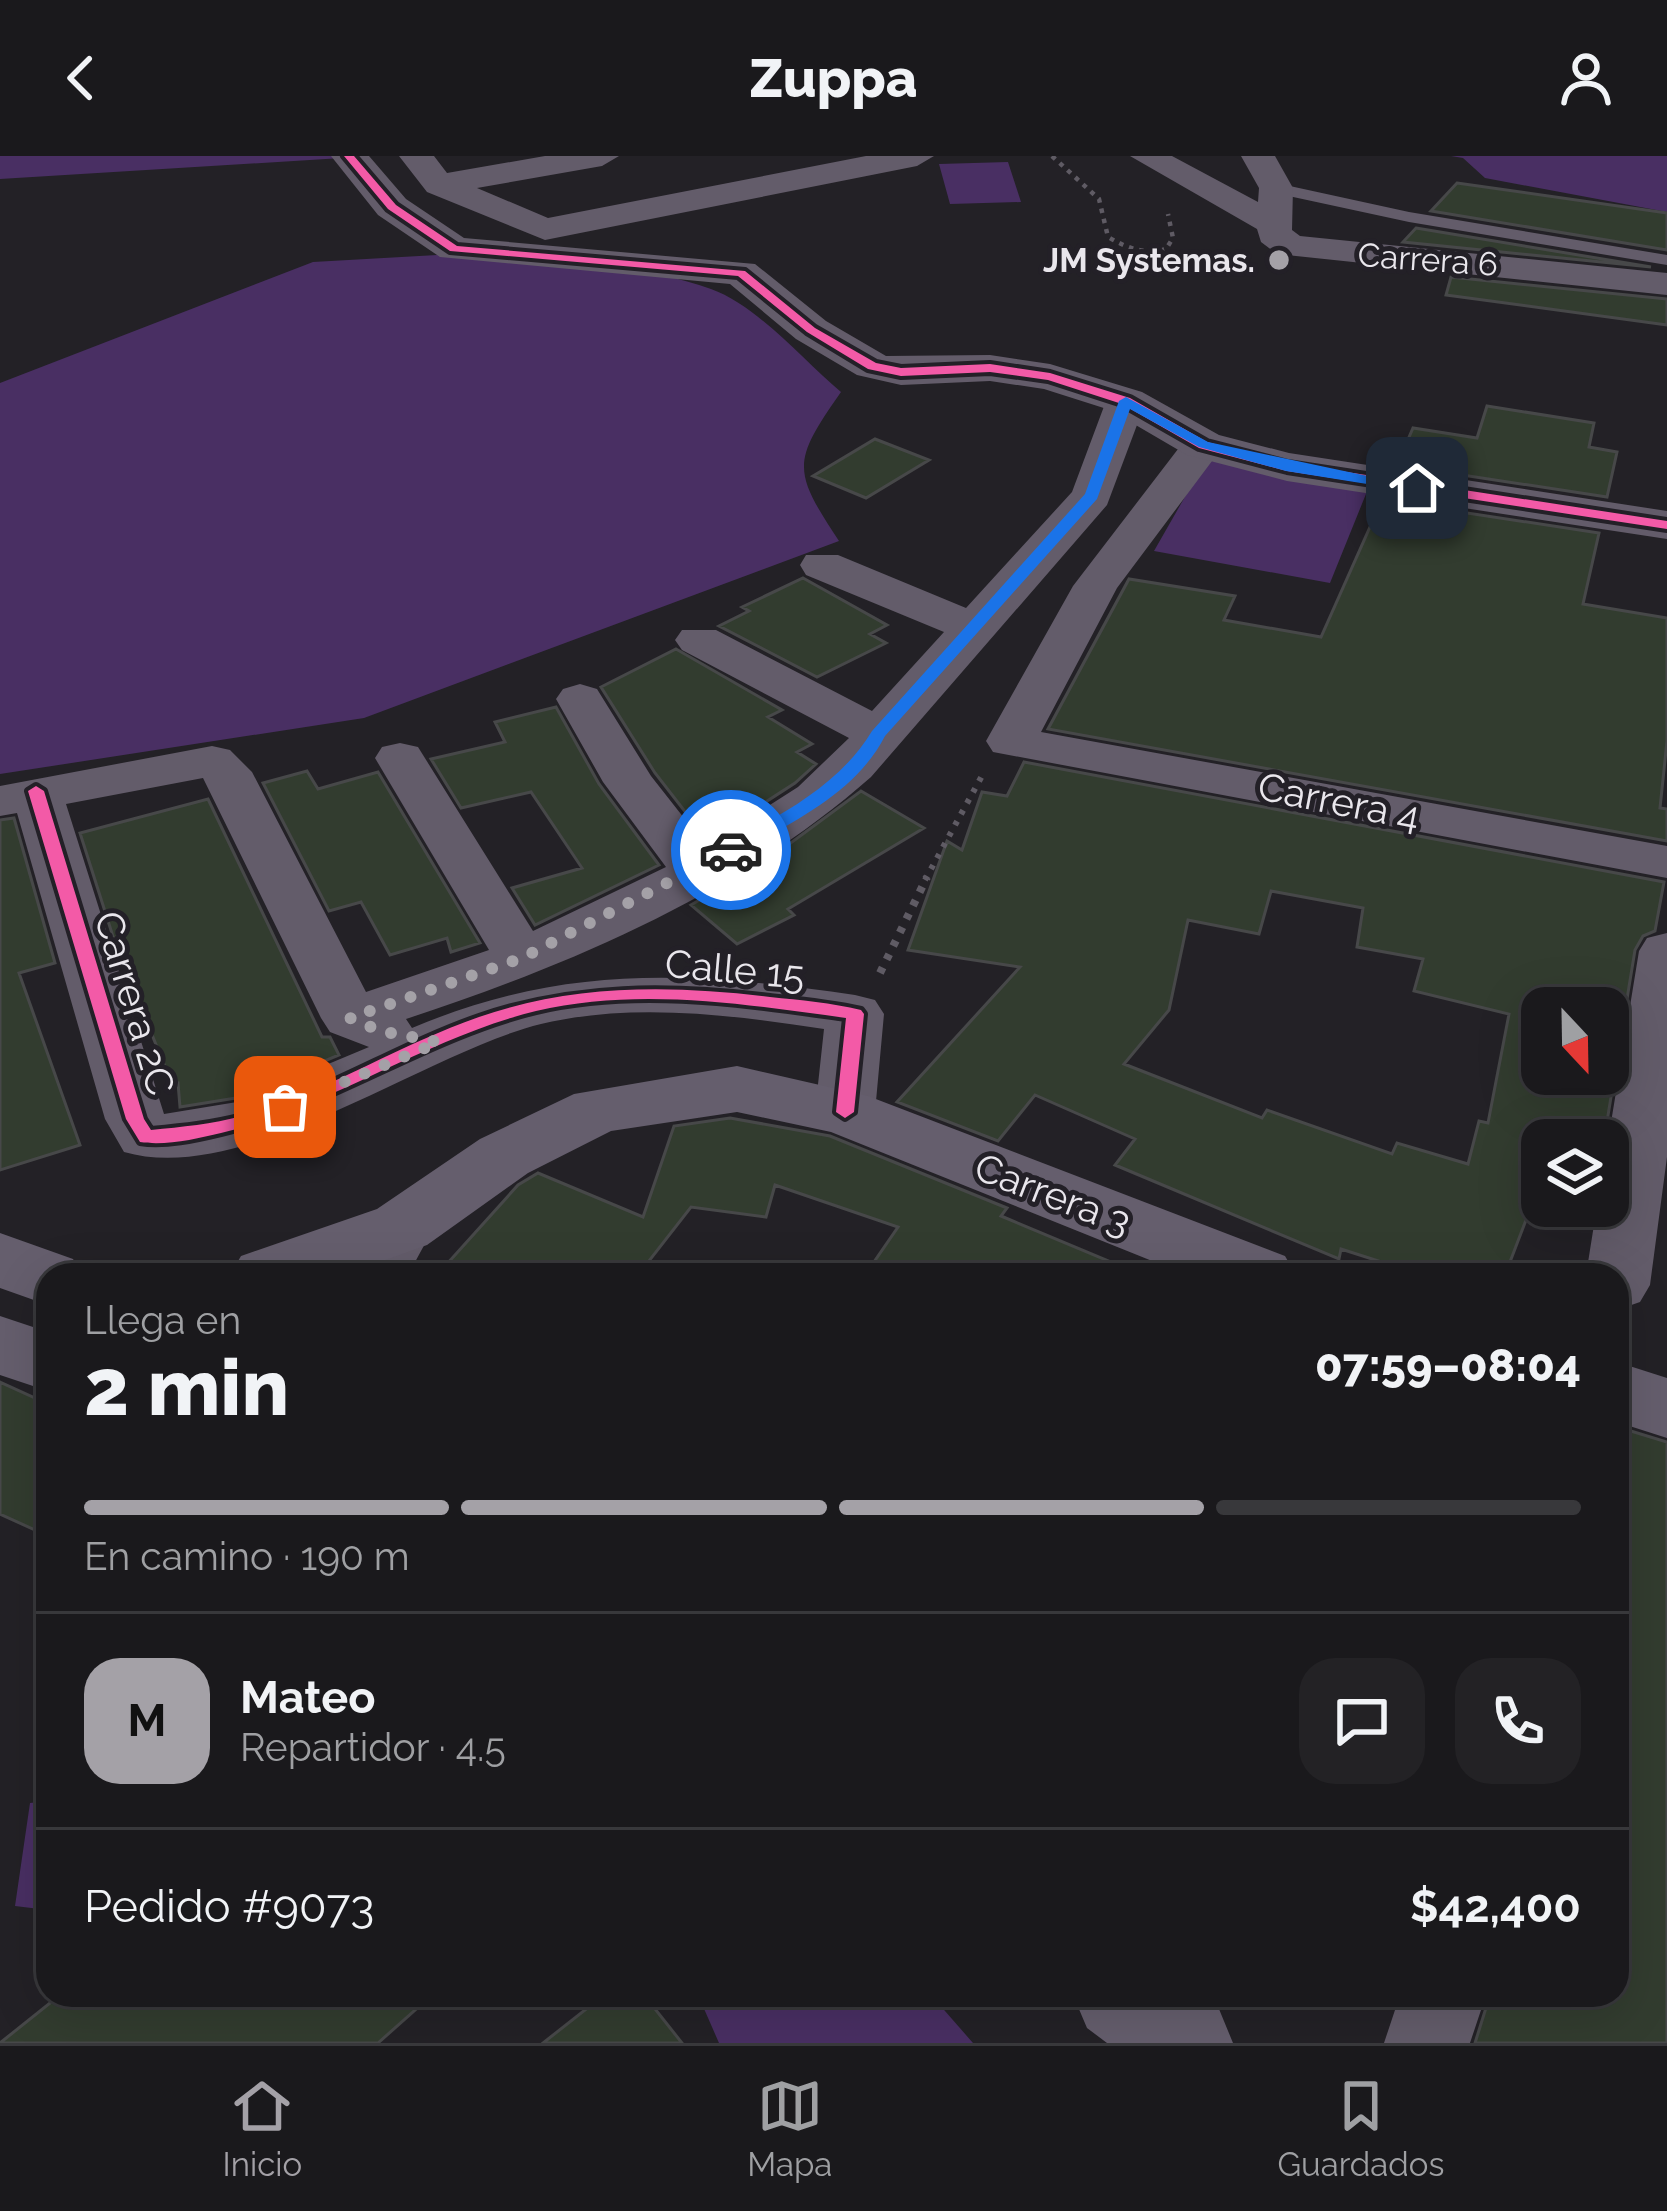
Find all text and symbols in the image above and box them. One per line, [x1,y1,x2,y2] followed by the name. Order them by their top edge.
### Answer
[48,45,114,111] icon: back
[1553,45,1619,111] icon: person
[750,46,917,110] text: Zuppa
[1357,235,1499,284] street label: Carrera 6
[1043,241,1255,280] place label: JM Systemas.
[1266,247,1292,273] marker: JM Systemas.
[1366,437,1468,539] pin
[1384,455,1450,521] icon: home
[1254,763,1424,839] street label: Carrera 4
[671,790,791,910] courier
[698,817,764,883] icon: car
[85,906,185,1100] street label: Carrera 2C
[663,940,807,998] street label: Calle 15
[1521,987,1629,1095] north arrow
[1521,987,1629,1227] map controls
[234,1056,336,1158] pin
[252,1074,318,1140] icon: bag
[1521,1119,1629,1227] button: layers
[969,1143,1137,1245] street label: Carrera 3
[84,1297,241,1343] text: Llega en
[1315,1339,1581,1392] text: 07:59–08:04
[84,1342,289,1433] text: 2 min
[84,1533,410,1579] text: En camino · 190 m
[1299,1658,1425,1784] button: chat
[1455,1658,1581,1784] button: phone
[240,1671,375,1724] text: Mateo
[128,1694,166,1747] text: M
[240,1724,506,1770] text: Repartidor · 4.5
[84,1880,374,1933] text: Pedido #9073
[1410,1880,1581,1933] text: $42,400
[223,2073,302,2184] tab: Inicio
[747,2073,832,2184] tab: Mapa
[1277,2073,1444,2184] tab: Guardados

